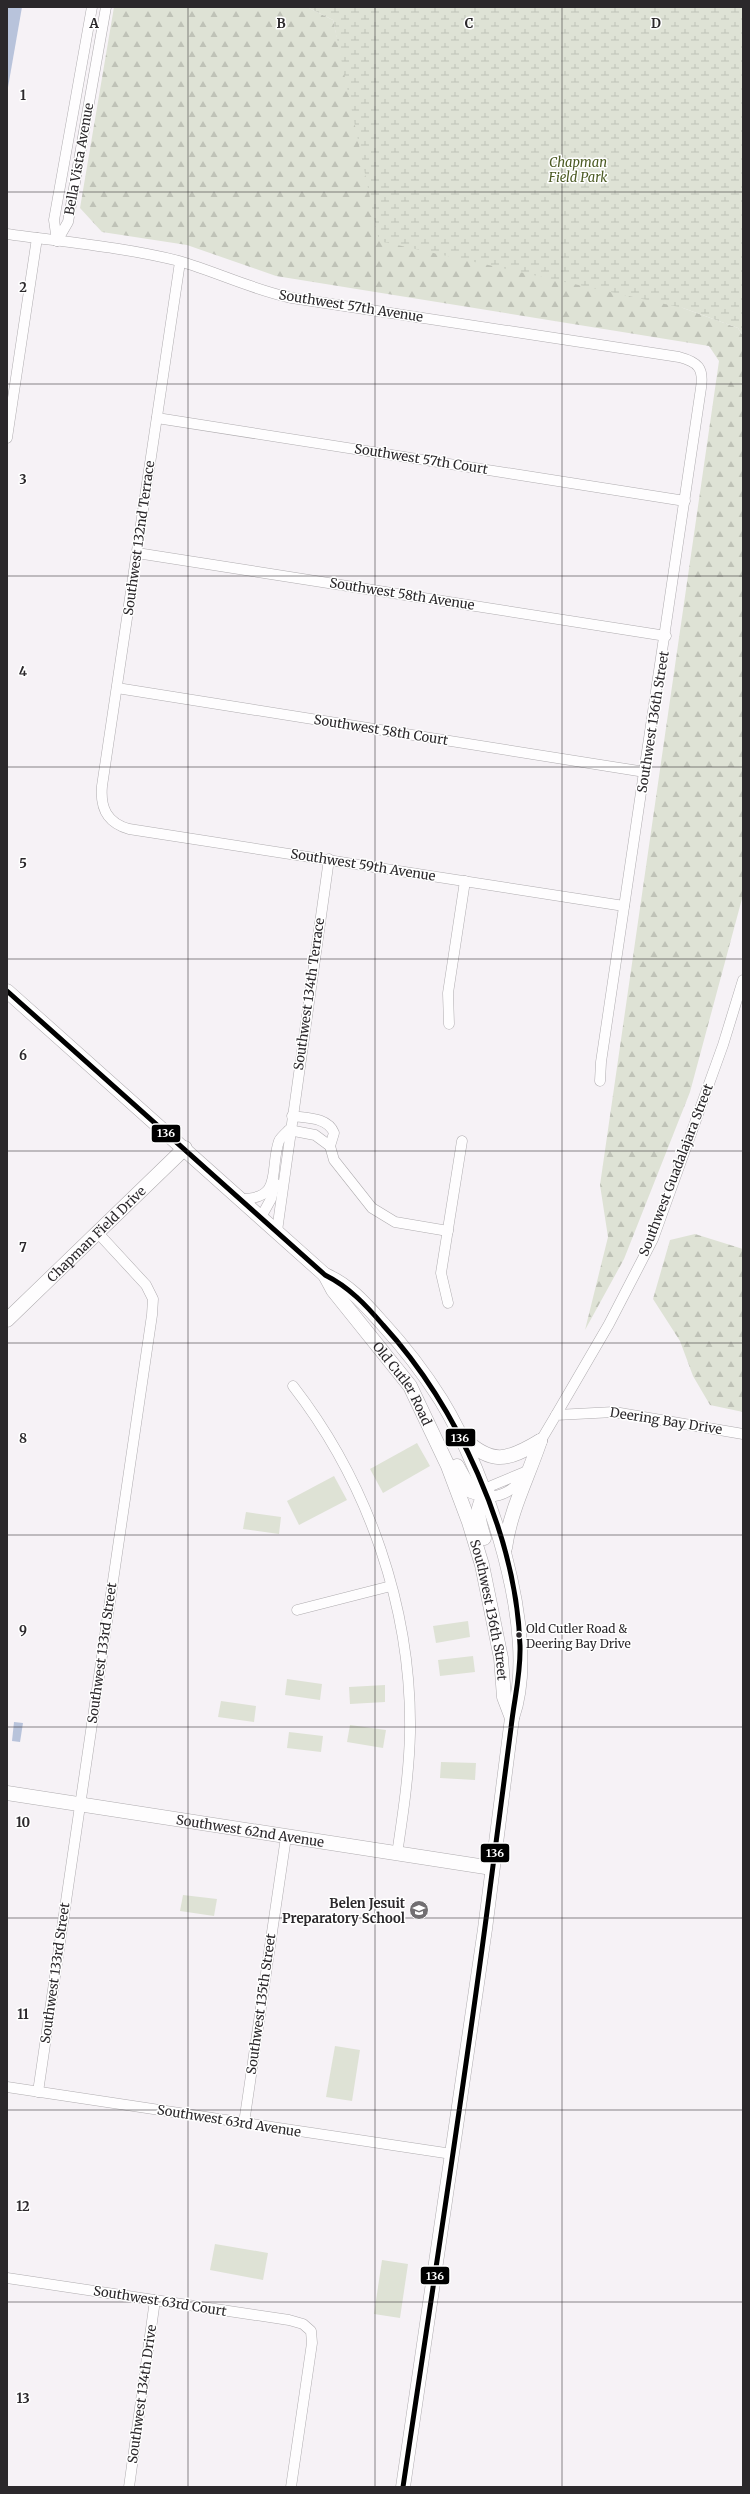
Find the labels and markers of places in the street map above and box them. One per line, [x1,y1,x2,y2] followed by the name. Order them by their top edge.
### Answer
[526,1621,631,1651] place label: Old Cutler Road & Deering Bay Drive
[514,1630,524,1640] marker: Old Cutler Road & Deering Bay Drive
[282,1895,406,1927] place label: Belen Jesuit Preparatory School
[408,1899,430,1921] school or university icon: Belen Jesuit Preparatory School

